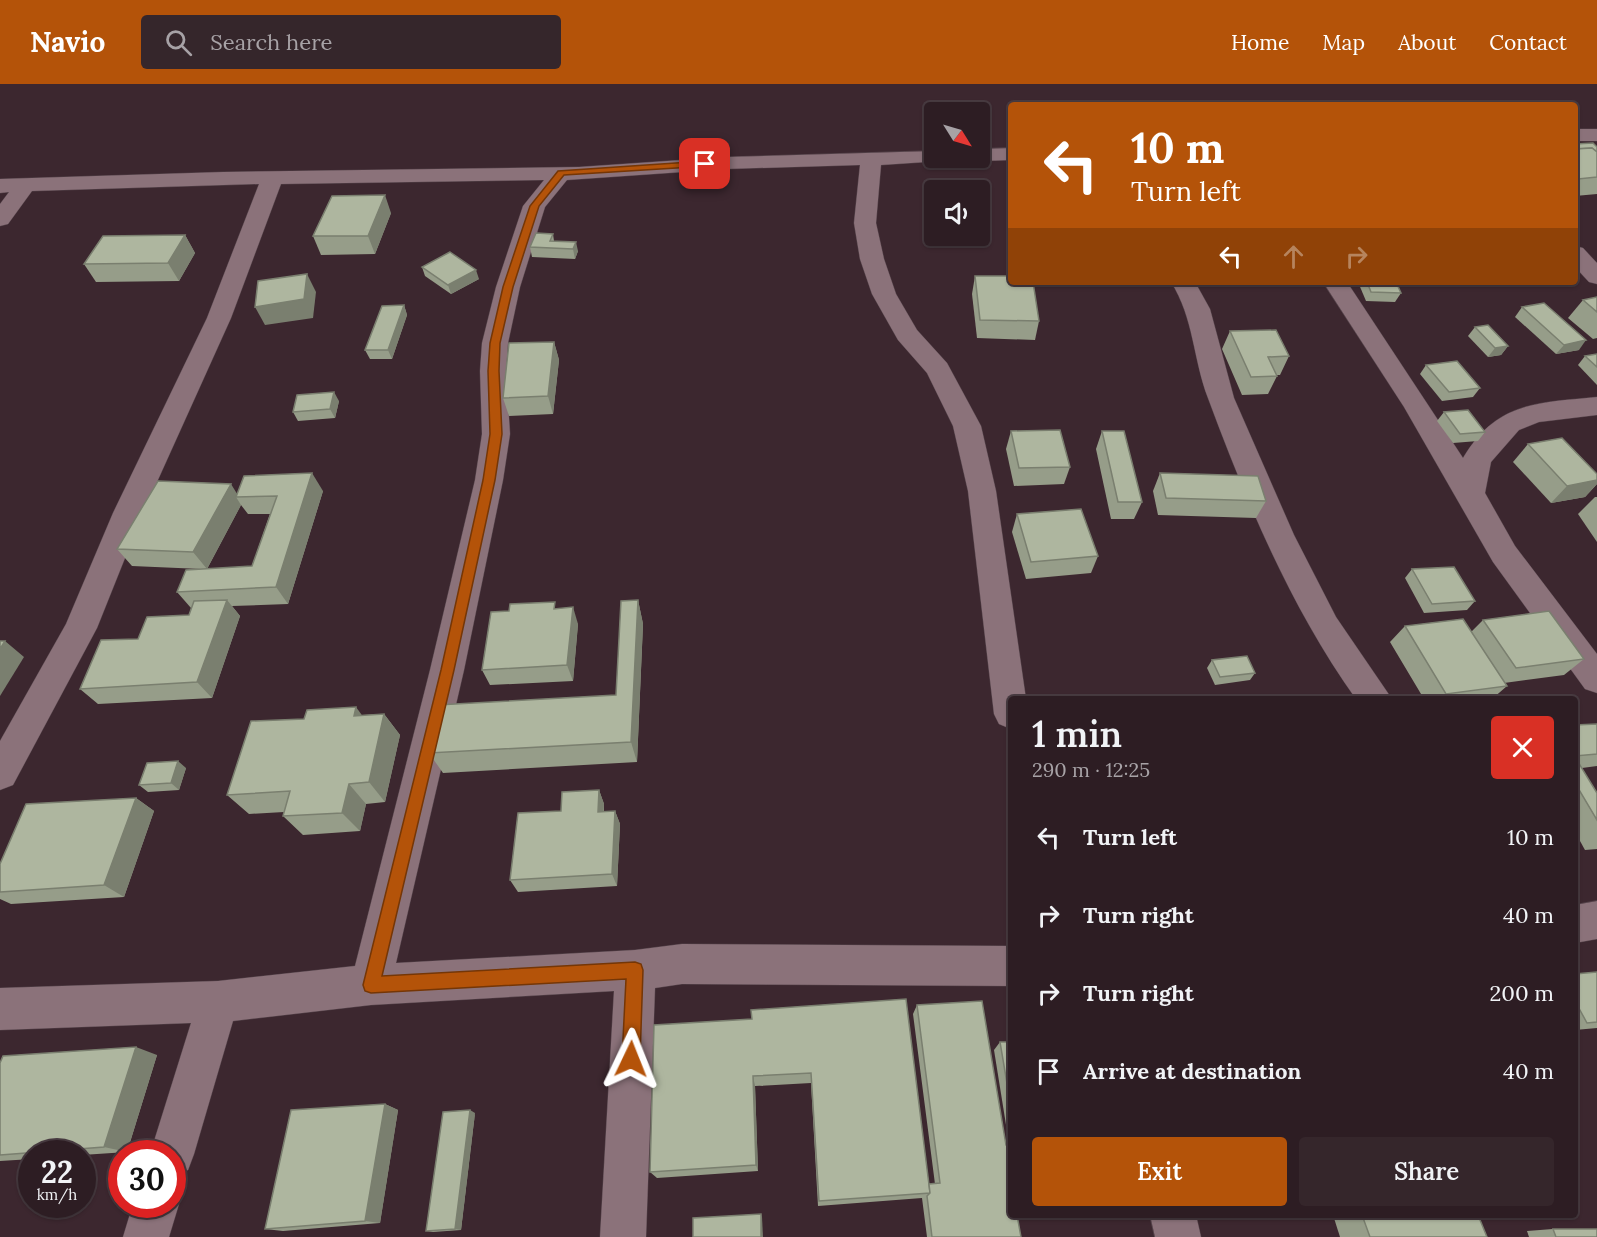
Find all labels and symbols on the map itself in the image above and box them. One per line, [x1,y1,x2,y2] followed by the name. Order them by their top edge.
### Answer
[924,102,990,168] north arrow
[679,138,730,189] pin
[599,1027,663,1091] position arrow
[108,1140,186,1218] speed limit sign: 30

